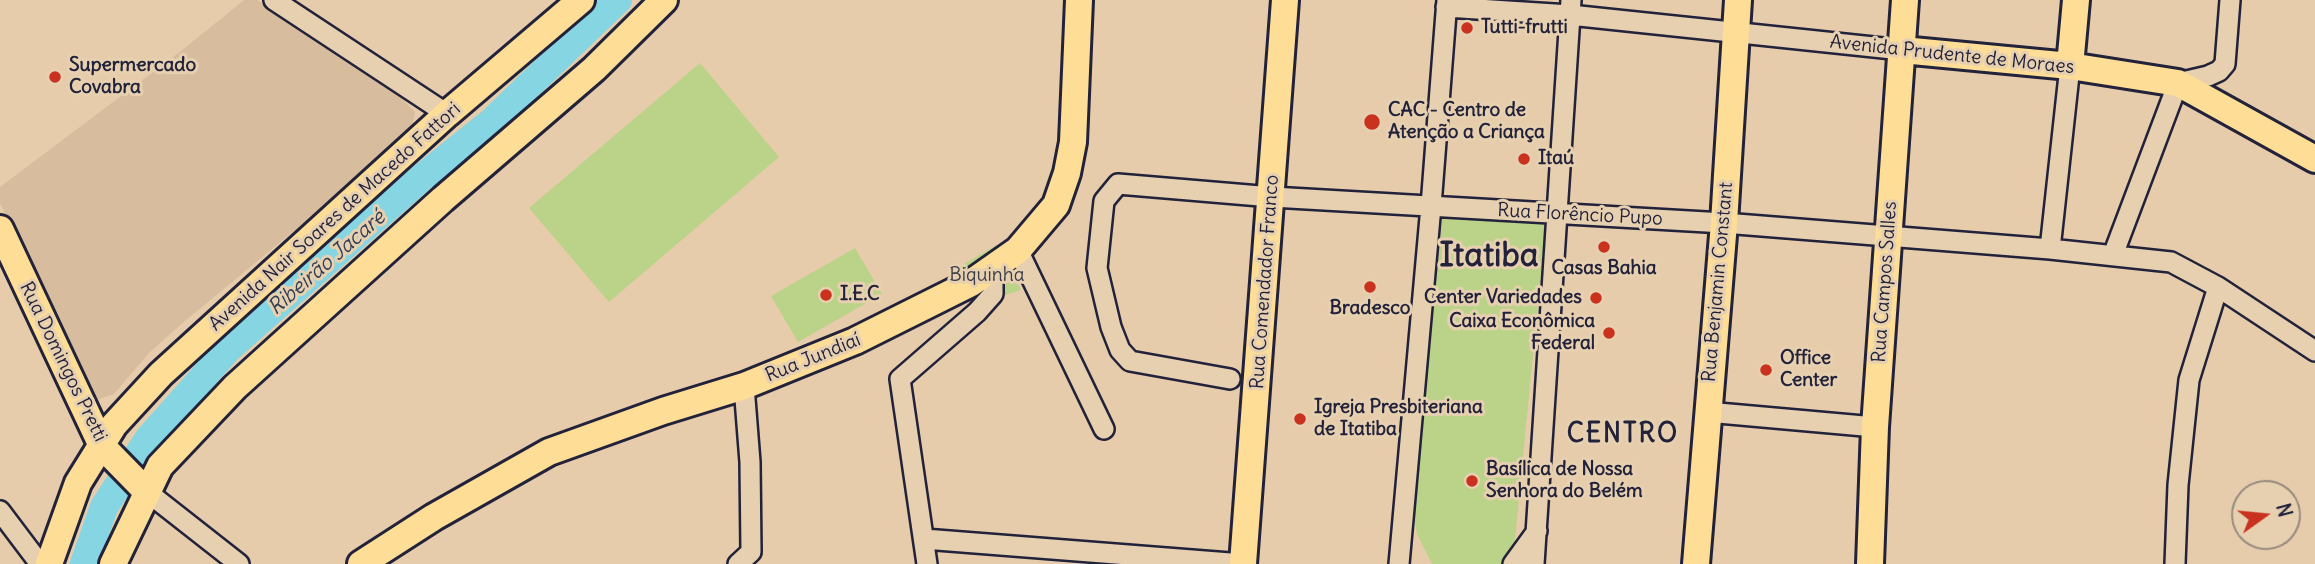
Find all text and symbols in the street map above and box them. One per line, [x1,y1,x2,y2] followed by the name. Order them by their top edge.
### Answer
[1481,17,1568,39] place label: Tutti-frutti
[1459,20,1475,36] marker: Tutti-frutti
[1829,31,2075,79] street label: Avenida Prudente de Moraes
[69,55,196,99] place label: Supermercado Covabra
[47,69,63,85] marker: Supermercado Covabra
[205,98,465,336] street label: Avenida Nair Soares de Macedo Fattori
[1388,100,1545,144] place label: CAC - Centro de Atenção a Criança
[1362,112,1382,132] marker: CAC - Centro de Atenção a Criança
[1538,148,1574,170] place label: Itaú
[1516,151,1532,167] marker: Itaú
[1246,174,1284,390] street label: Rua Comendador Franco
[1698,181,1738,383] street label: Rua Benjamin Constant
[1497,199,1663,231] street label: Rua Florêncio Pupo
[1868,201,1902,363] street label: Rua Campos Salles
[263,205,391,321] water label: Ribeirão Jacaré
[1439,237,1539,277] district label: Itatiba
[1596,239,1612,255] marker: Casas Bahia
[1551,258,1657,280] place label: Casas Bahia
[949,265,1025,287] park label: Biquinha
[14,278,112,446] street label: Rua Domingos Pretti
[1362,279,1378,295] marker: Bradesco
[840,284,880,306] place label: I.E.C
[818,287,834,303] marker: I.E.C
[1424,287,1582,309] place label: Center Variedades
[1588,290,1604,306] marker: Center Variedades
[1330,298,1410,320] place label: Bradesco
[1449,311,1595,355] place label: Caixa Econômica Federal
[1601,325,1617,341] marker: Caixa Econômica Federal
[762,329,864,387] street label: Rua Jundiaí
[1780,348,1837,392] place label: Office Center
[1758,362,1774,378] marker: Office Center
[1314,397,1483,441] place label: Igreja Presbiteriana de Itatiba
[1292,411,1308,427] marker: Igreja Presbiteriana de Itatiba
[1568,419,1678,451] district label: CENTRO
[1486,459,1643,503] place label: Basílica de Nossa Senhora do Belém
[1464,473,1480,489] marker: Basílica de Nossa Senhora do Belém
[2231,480,2301,550] north arrow
[2271,501,2298,520] text: N

